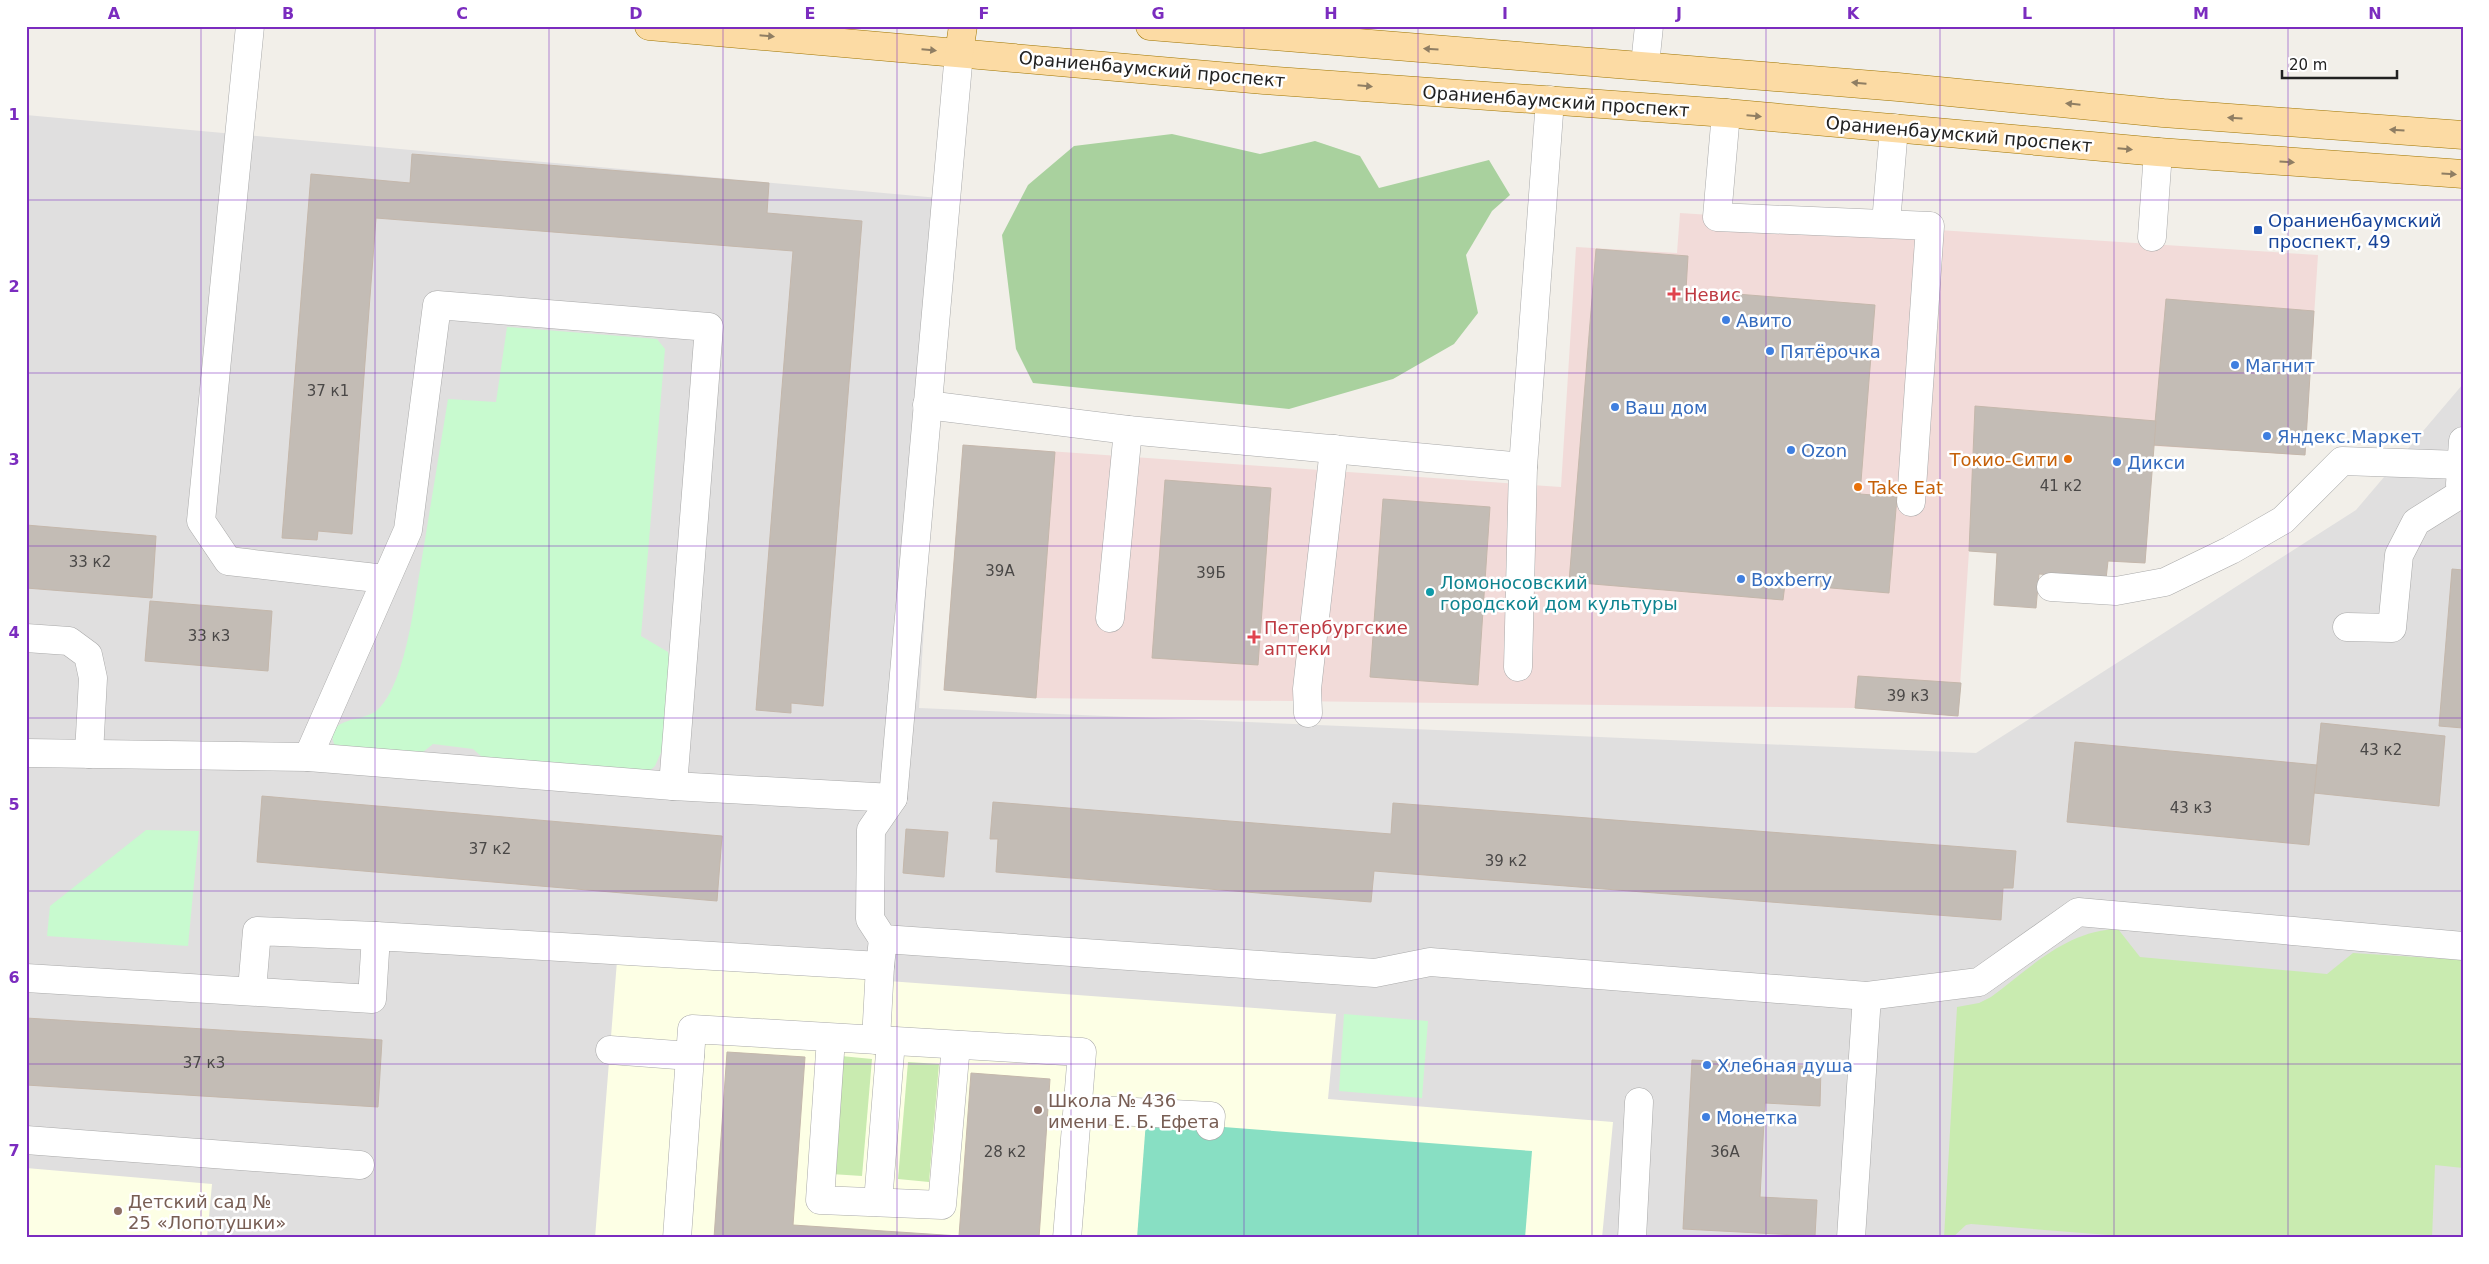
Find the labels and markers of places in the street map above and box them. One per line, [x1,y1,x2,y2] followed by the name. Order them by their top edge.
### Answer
[2268,210,2441,252] place label: Ораниенбаумский проспект, 49
[2252,224,2264,236] marker: Ораниенбаумский проспект, 49
[1684,284,1741,305] place label: Невис
[1668,288,1680,300] marker: Невис
[1736,310,1792,331] place label: Авито
[1720,314,1732,326] marker: Авито
[1780,341,1881,362] place label: Пятёрочка
[1764,345,1776,357] marker: Пятёрочка
[2245,355,2315,376] place label: Магнит
[2229,359,2241,371] marker: Магнит
[1625,397,1708,418] place label: Ваш дом
[1609,401,1621,413] marker: Ваш дом
[2277,426,2422,447] place label: Яндекс.Маркет
[2261,430,2273,442] marker: Яндекс.Маркет
[1801,440,1847,461] place label: Ozon
[1785,444,1797,456] marker: Ozon
[1948,449,2058,470] place label: Токио-Сити
[2127,452,2185,473] place label: Дикси
[2062,453,2074,465] marker: Токио-Сити
[2111,456,2123,468] marker: Дикси
[1867,477,1943,498] place label: Take Eat
[1852,481,1864,493] marker: Take Eat
[1751,569,1832,590] place label: Boxberry
[1440,572,1678,614] place label: Ломоносовский городской дом культуры
[1735,573,1747,585] marker: Boxberry
[1424,586,1436,598] marker: Ломоносовский городской дом культуры
[1264,617,1408,659] place label: Петербургские аптеки
[1248,631,1260,643] marker: Петербургские аптеки
[1717,1055,1853,1076] place label: Хлебная душа
[1701,1059,1713,1071] marker: Хлебная душа
[1048,1090,1220,1132] place label: Школа № 436 имени Е. Б. Ефета
[1032,1104,1044,1116] marker: Школа № 436 имени Е. Б. Ефета
[1716,1107,1798,1128] place label: Монетка
[1700,1111,1712,1123] marker: Монетка
[128,1191,286,1233] place label: Детский сад № 25 «Лопотушки»
[112,1205,124,1217] marker: Детский сад № 25 «Лопотушки»

